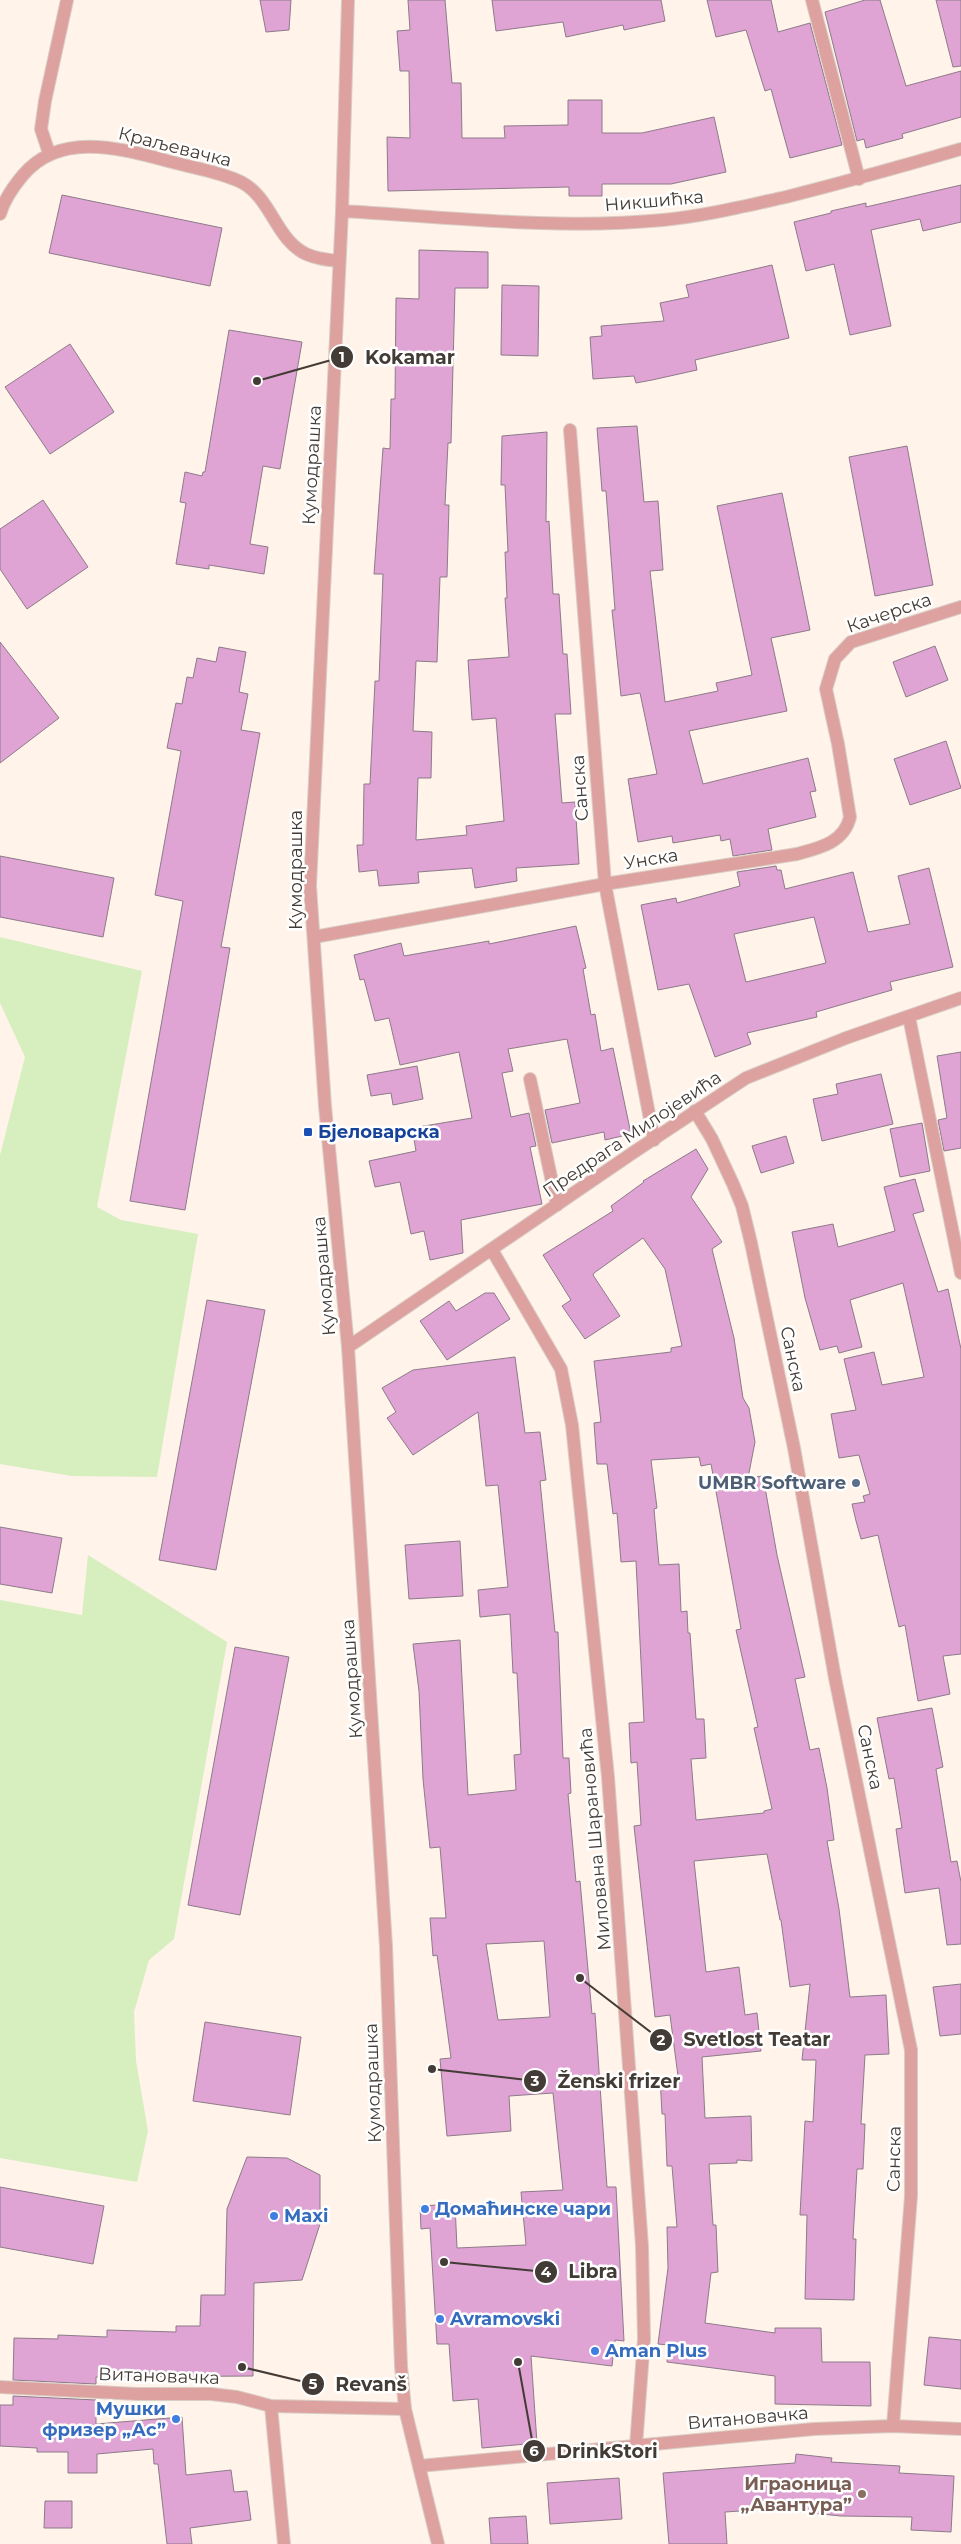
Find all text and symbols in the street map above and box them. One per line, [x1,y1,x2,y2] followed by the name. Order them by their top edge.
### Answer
[116,122,234,172] street label: Краљевачка
[603,186,705,216] street label: Никшићка
[330,340,465,374] callout: Kokamar
[365,346,455,369] text: Kokamar
[339,347,345,366] text: 1
[298,405,326,525] street label: Кумодрашка
[844,588,934,638] street label: Качерска
[567,754,593,822] street label: Санска
[285,810,307,930] street label: Кумодрашка
[622,844,680,874] street label: Унска
[538,1066,726,1202] street label: Предрага Милојевића
[318,1121,440,1143] place label: Бјеловарска
[302,1126,314,1138] marker: Бјеловарска
[308,1215,340,1337] street label: Кумодрашка
[775,1324,811,1394] street label: Санска
[698,1472,846,1494] place label: UMBR Software
[850,1477,862,1489] marker: UMBR Software
[337,1618,367,1740] street label: Кумодрашка
[852,1722,888,1792] street label: Санска
[574,1727,616,1951] street label: Милована Шарановића
[360,2023,386,2143] street label: Кумодрашка
[649,2023,841,2057] callout: Svetlost Teatar
[683,2028,831,2051] text: Svetlost Teatar
[657,2030,666,2049] text: 2
[522,2064,690,2098] callout: Ženski frizer
[558,2070,680,2093] text: Ženski frizer
[530,2071,540,2090] text: 3
[882,2126,906,2192] street label: Санска
[435,2198,611,2220] place label: Домаћинске чари
[419,2203,431,2215] marker: Домаћинске чари
[284,2205,328,2227] place label: Maxi
[268,2210,280,2222] marker: Maxi
[533,2255,628,2289] callout: Libra
[568,2260,618,2283] text: Libra
[541,2262,552,2281] text: 4
[449,2308,560,2330] place label: Avramovski
[434,2313,446,2325] marker: Avramovski
[604,2340,707,2362] place label: Aman Plus
[589,2345,601,2357] marker: Aman Plus
[98,2363,220,2389] street label: Витановачка
[301,2367,417,2401] callout: Revanš
[335,2373,407,2396] text: Revanš
[309,2374,318,2393] text: 5
[42,2398,166,2441] place label: Мушки фризер „Ас”
[687,2402,809,2434] street label: Витановачка
[170,2413,182,2425] marker: Мушки фризер „Ас”
[521,2434,668,2468] callout: DrinkStori
[556,2440,658,2463] text: DrinkStori
[529,2441,539,2460] text: 6
[741,2473,852,2516] place label: Играоница „Авантура”
[856,2488,868,2500] marker: Играоница „Авантура”

